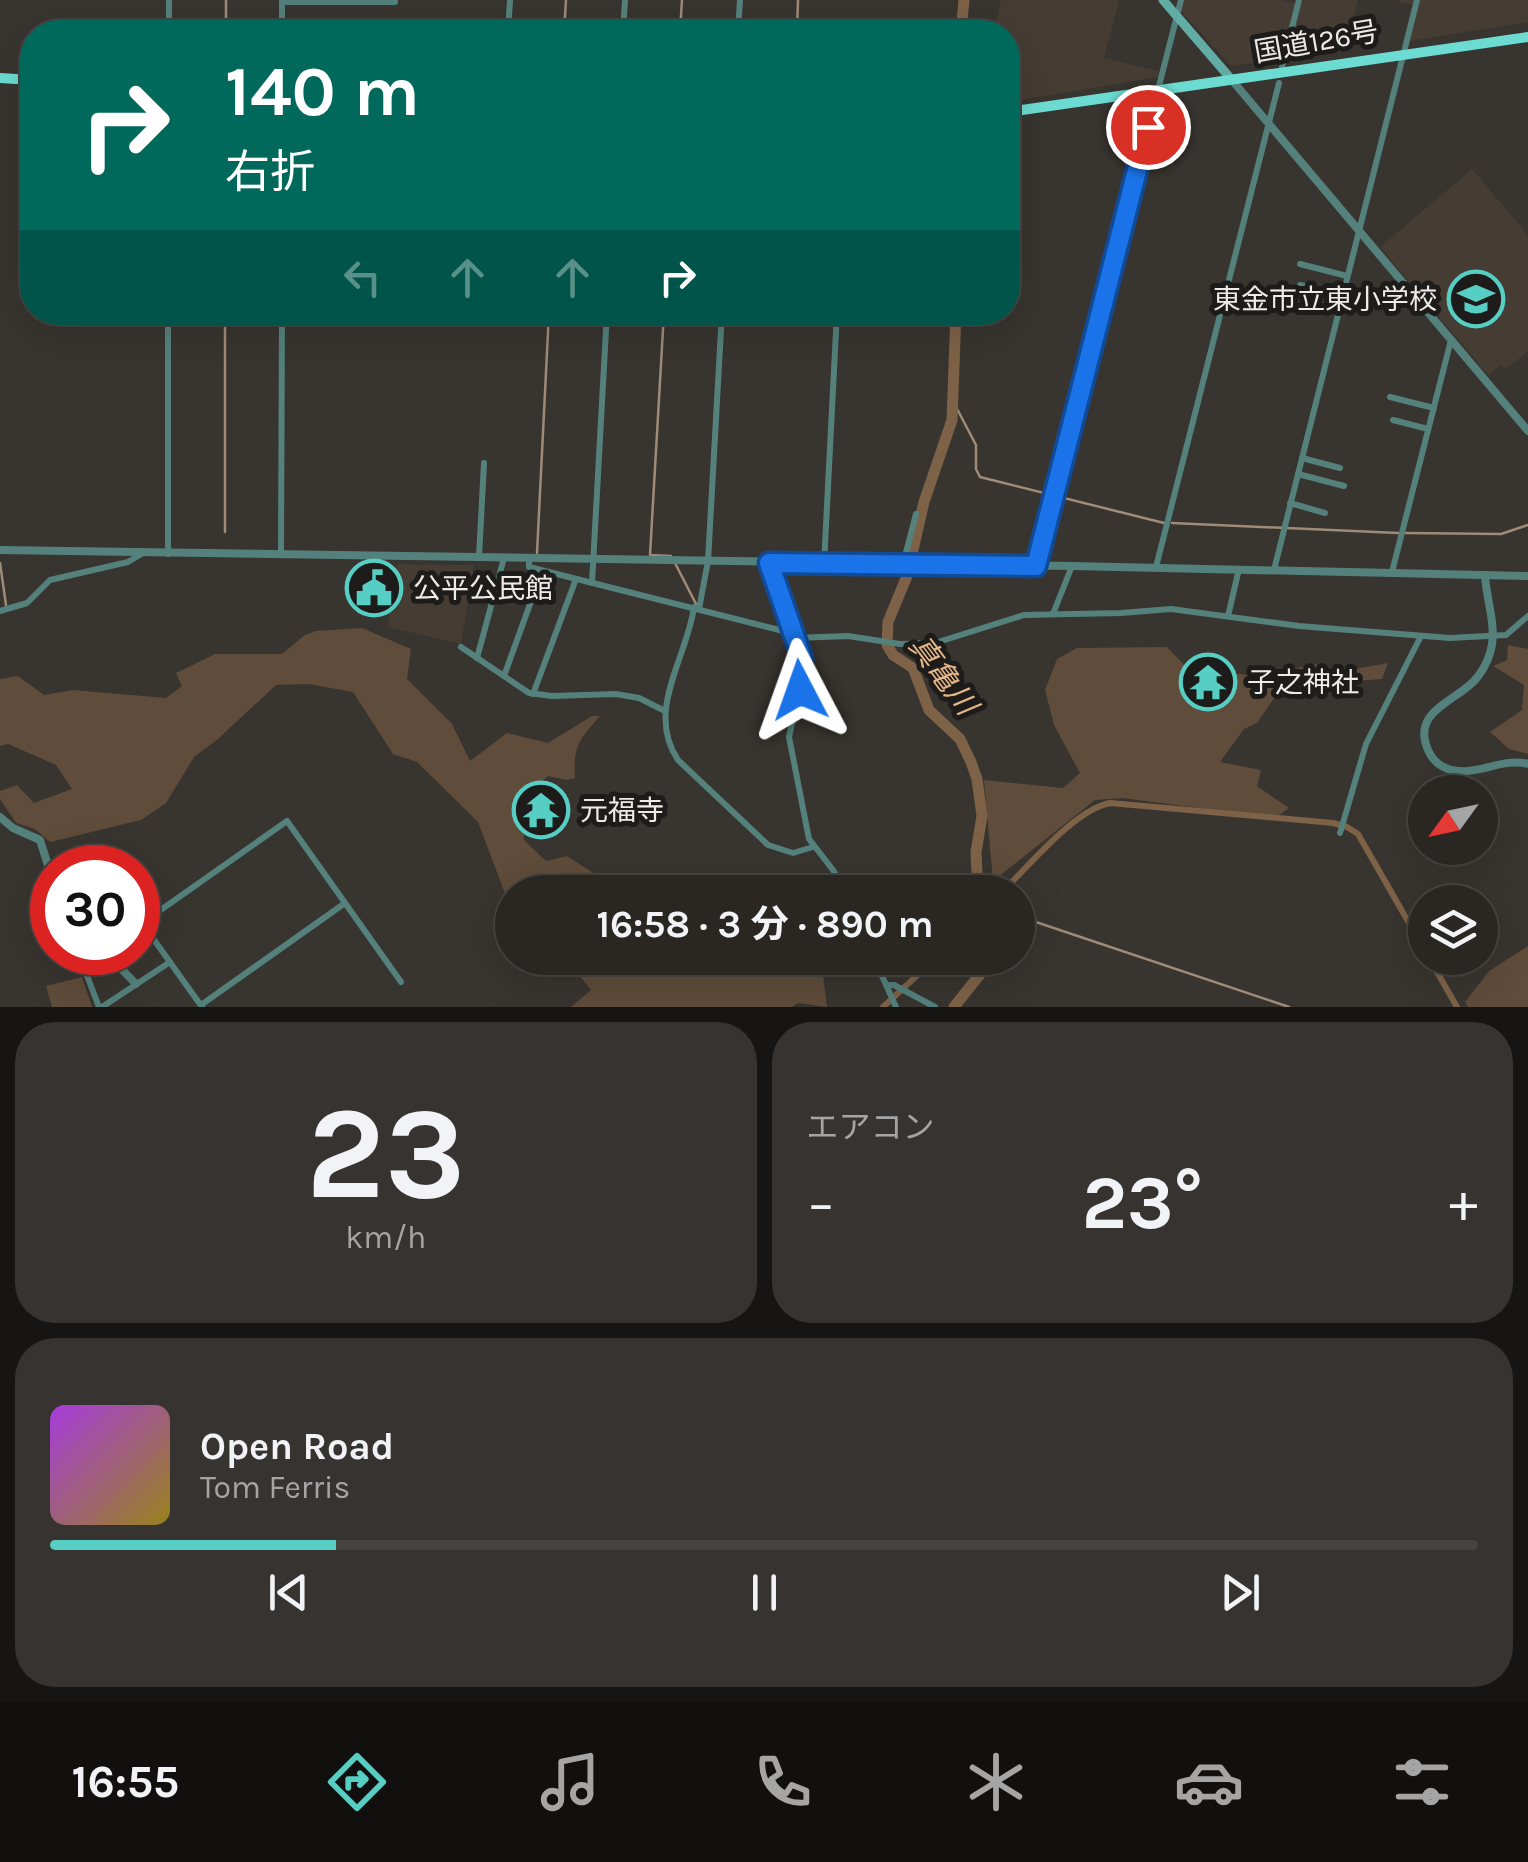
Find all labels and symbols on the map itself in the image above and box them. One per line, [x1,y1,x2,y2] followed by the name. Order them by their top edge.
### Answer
[1251,14,1381,69] street label: 国道126号
[1106,85,1191,170] pin
[1446,269,1506,329] school or university icon: 東金市立東小学校
[1213,283,1437,316] place label: 東金市立東小学校
[344,558,404,618] public building icon: 公平公民館
[413,572,553,605] place label: 公平公民館
[902,628,986,724] water label: 真亀川
[748,638,852,742] position arrow
[1178,652,1238,712] temple icon: 子之神社
[1247,666,1359,699] place label: 子之神社
[1408,775,1498,865] north arrow
[511,780,571,840] temple icon: 元福寺
[580,794,664,827] place label: 元福寺
[30,845,160,975] speed limit sign: 30

